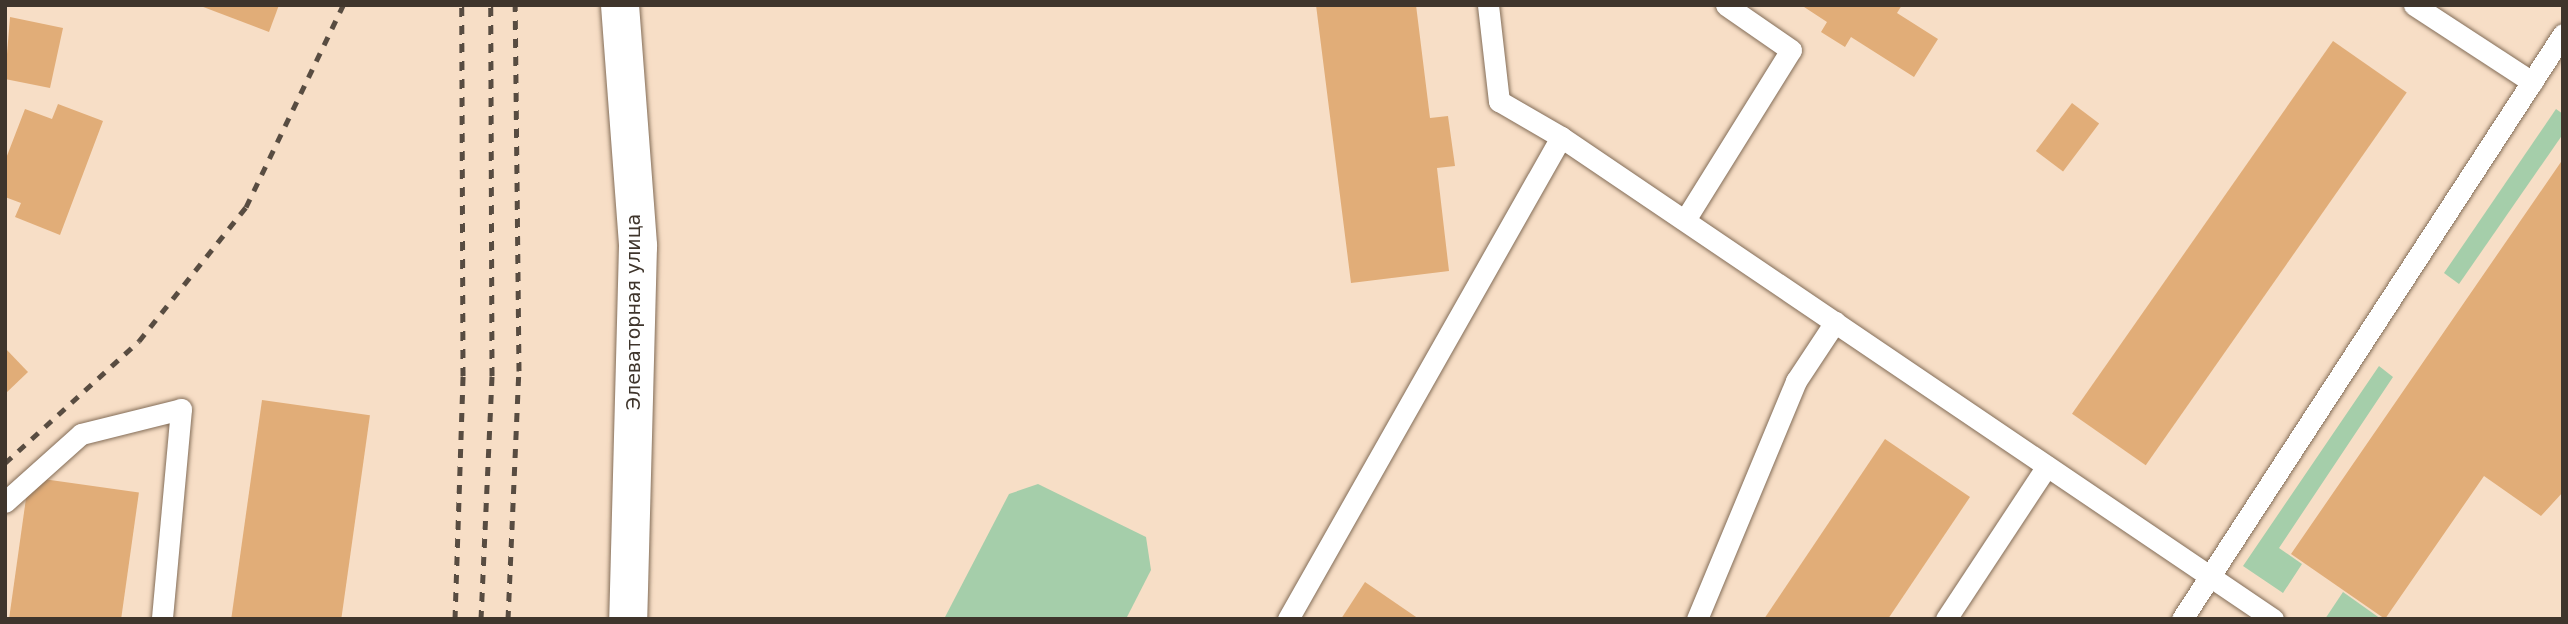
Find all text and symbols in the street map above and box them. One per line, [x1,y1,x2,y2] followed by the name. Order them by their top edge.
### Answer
[623,214,645,410] street label: Элеваторная улица

